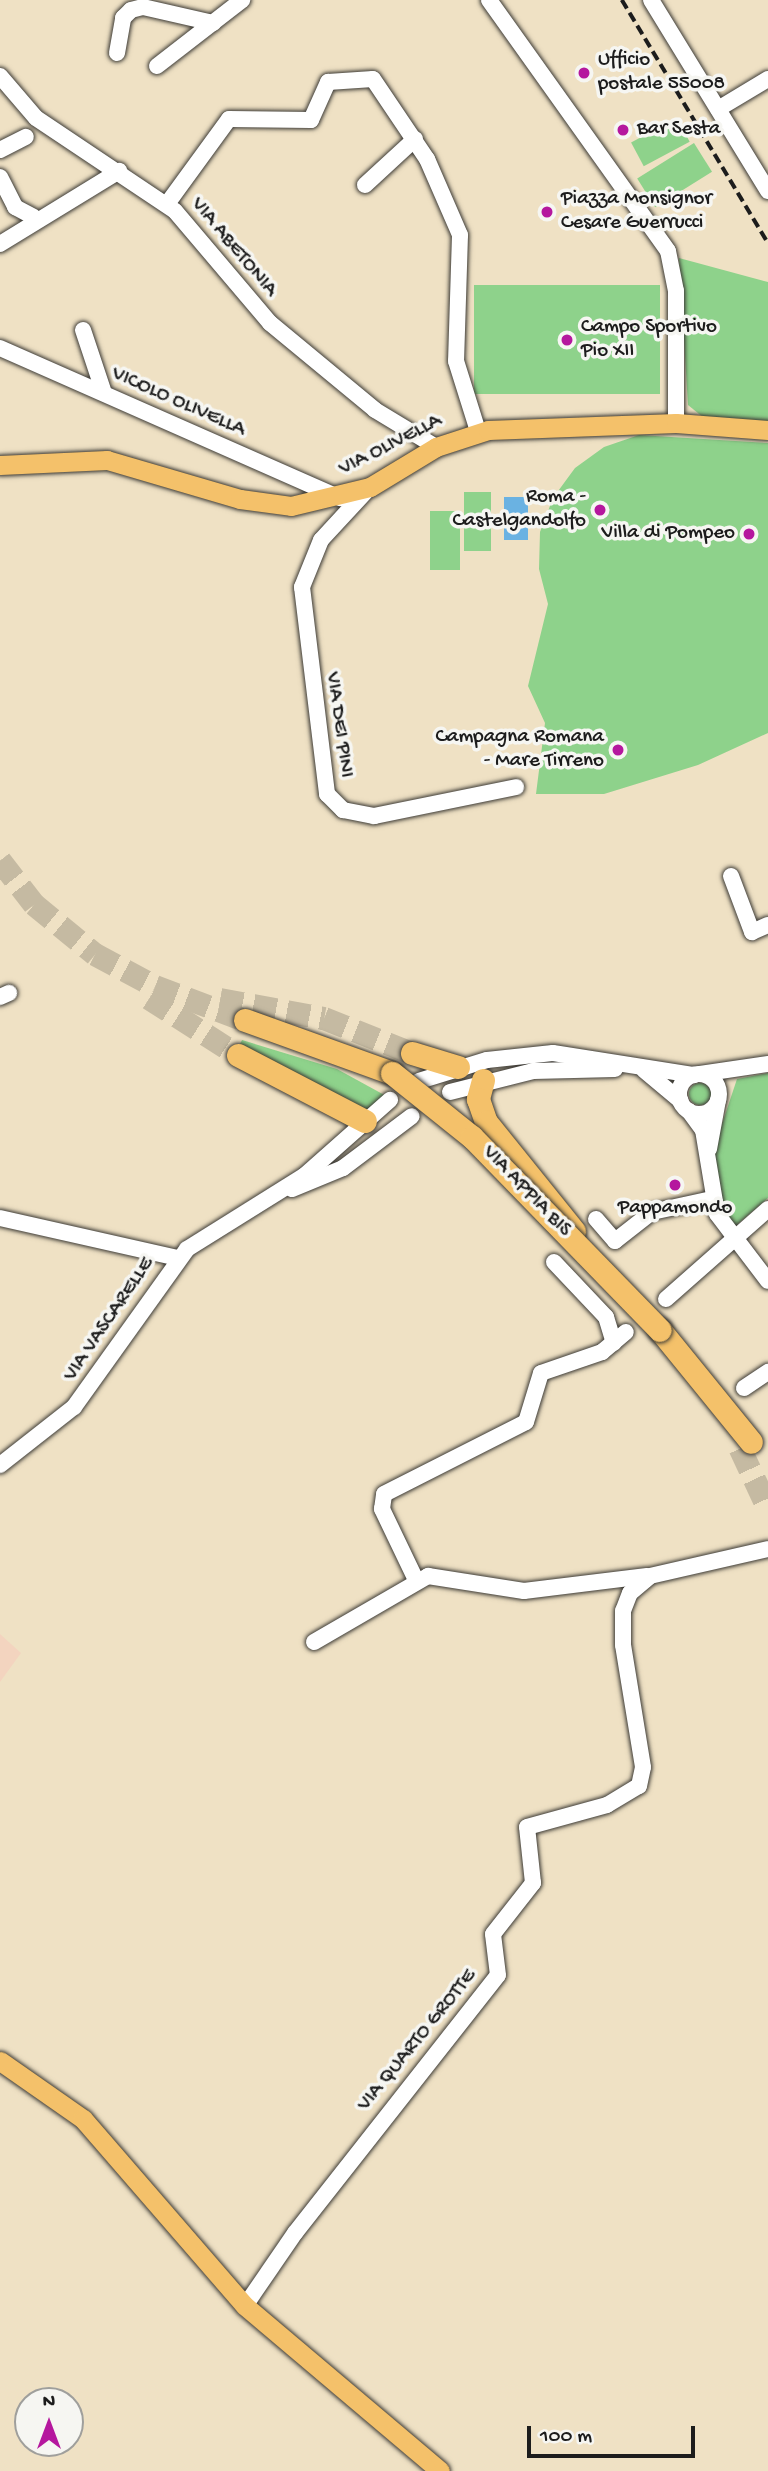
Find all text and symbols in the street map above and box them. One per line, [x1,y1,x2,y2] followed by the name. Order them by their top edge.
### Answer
[598,48,725,98] place label: Ufficio postale 55008
[576,65,592,81] marker: Ufficio postale 55008
[637,117,720,143] place label: Bar Sesta
[615,122,631,138] marker: Bar Sesta
[561,187,712,237] place label: Piazza Monsignor Cesare Guerrucci
[184,193,282,303] street label: VIA ABETONIA
[539,204,555,220] marker: Piazza Monsignor Cesare Guerrucci
[581,315,717,365] place label: Campo Sportivo Pio XII
[559,332,575,348] marker: Campo Sportivo Pio XII
[107,362,249,444] street label: VICOLO OLIVELLA
[335,409,447,483] street label: VIA OLIVELLA
[452,485,586,535] place label: Roma - Castelgandolfo
[592,502,608,518] marker: Roma - Castelgandolfo
[602,521,735,547] place label: Villa di Pompeo
[741,526,757,542] marker: Villa di Pompeo
[318,671,358,779] street label: VIA DEI PINI
[435,725,604,775] place label: Campagna Romana - Mare Tirreno
[610,742,626,758] marker: Campagna Romana - Mare Tirreno
[476,1141,576,1243] street label: VIA APPIA BIS
[667,1177,683,1193] marker: Pappamondo
[618,1196,732,1222] place label: Pappamondo
[59,1253,161,1387] street label: VIA VASCARELLE
[353,1965,483,2117] street label: VIA QUARTO GROTTE
[14,2387,84,2457] north arrow
[43,2391,55,2414] text: N
[530,2412,698,2456] scale bar
[540,2425,592,2450] text: 100 m

